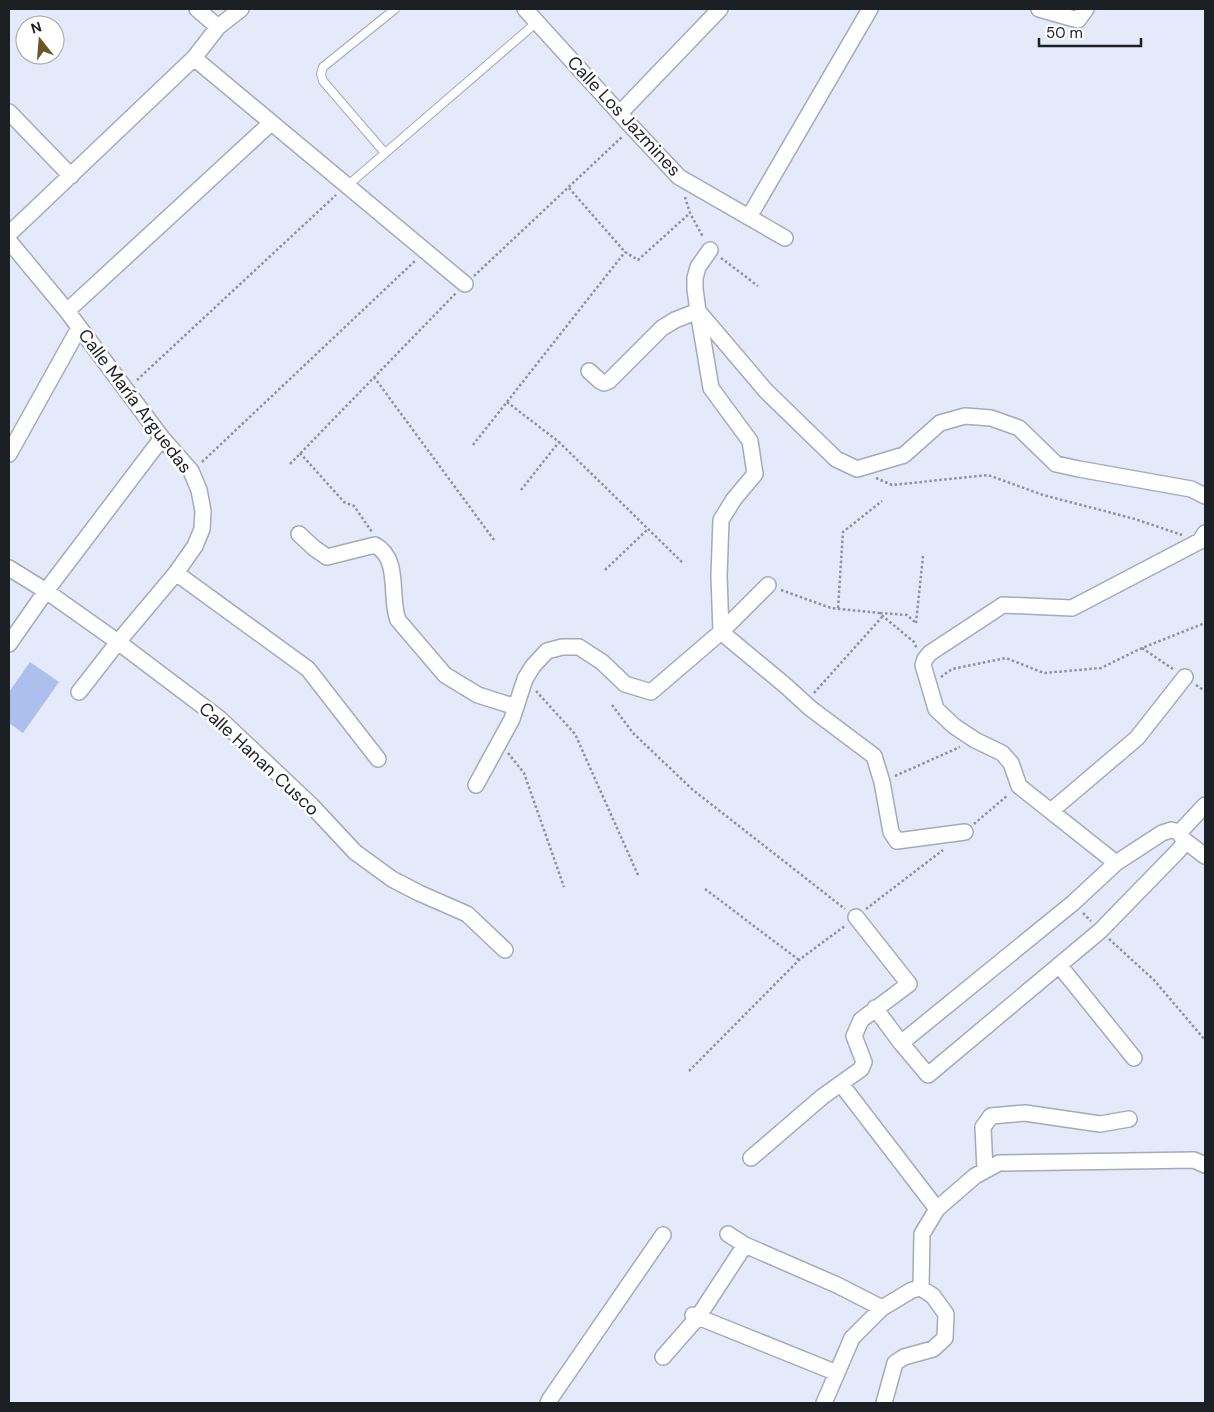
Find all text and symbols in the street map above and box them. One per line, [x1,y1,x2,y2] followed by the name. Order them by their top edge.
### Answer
[15,15,65,65] north arrow
[1039,15,1142,47] scale bar
[29,17,44,38] text: N
[1046,23,1083,43] text: 50 m
[562,51,686,181] street label: Calle Los Jazmines
[73,324,197,478] street label: Calle María Arguedas
[194,697,324,821] street label: Calle Hanan Cusco

